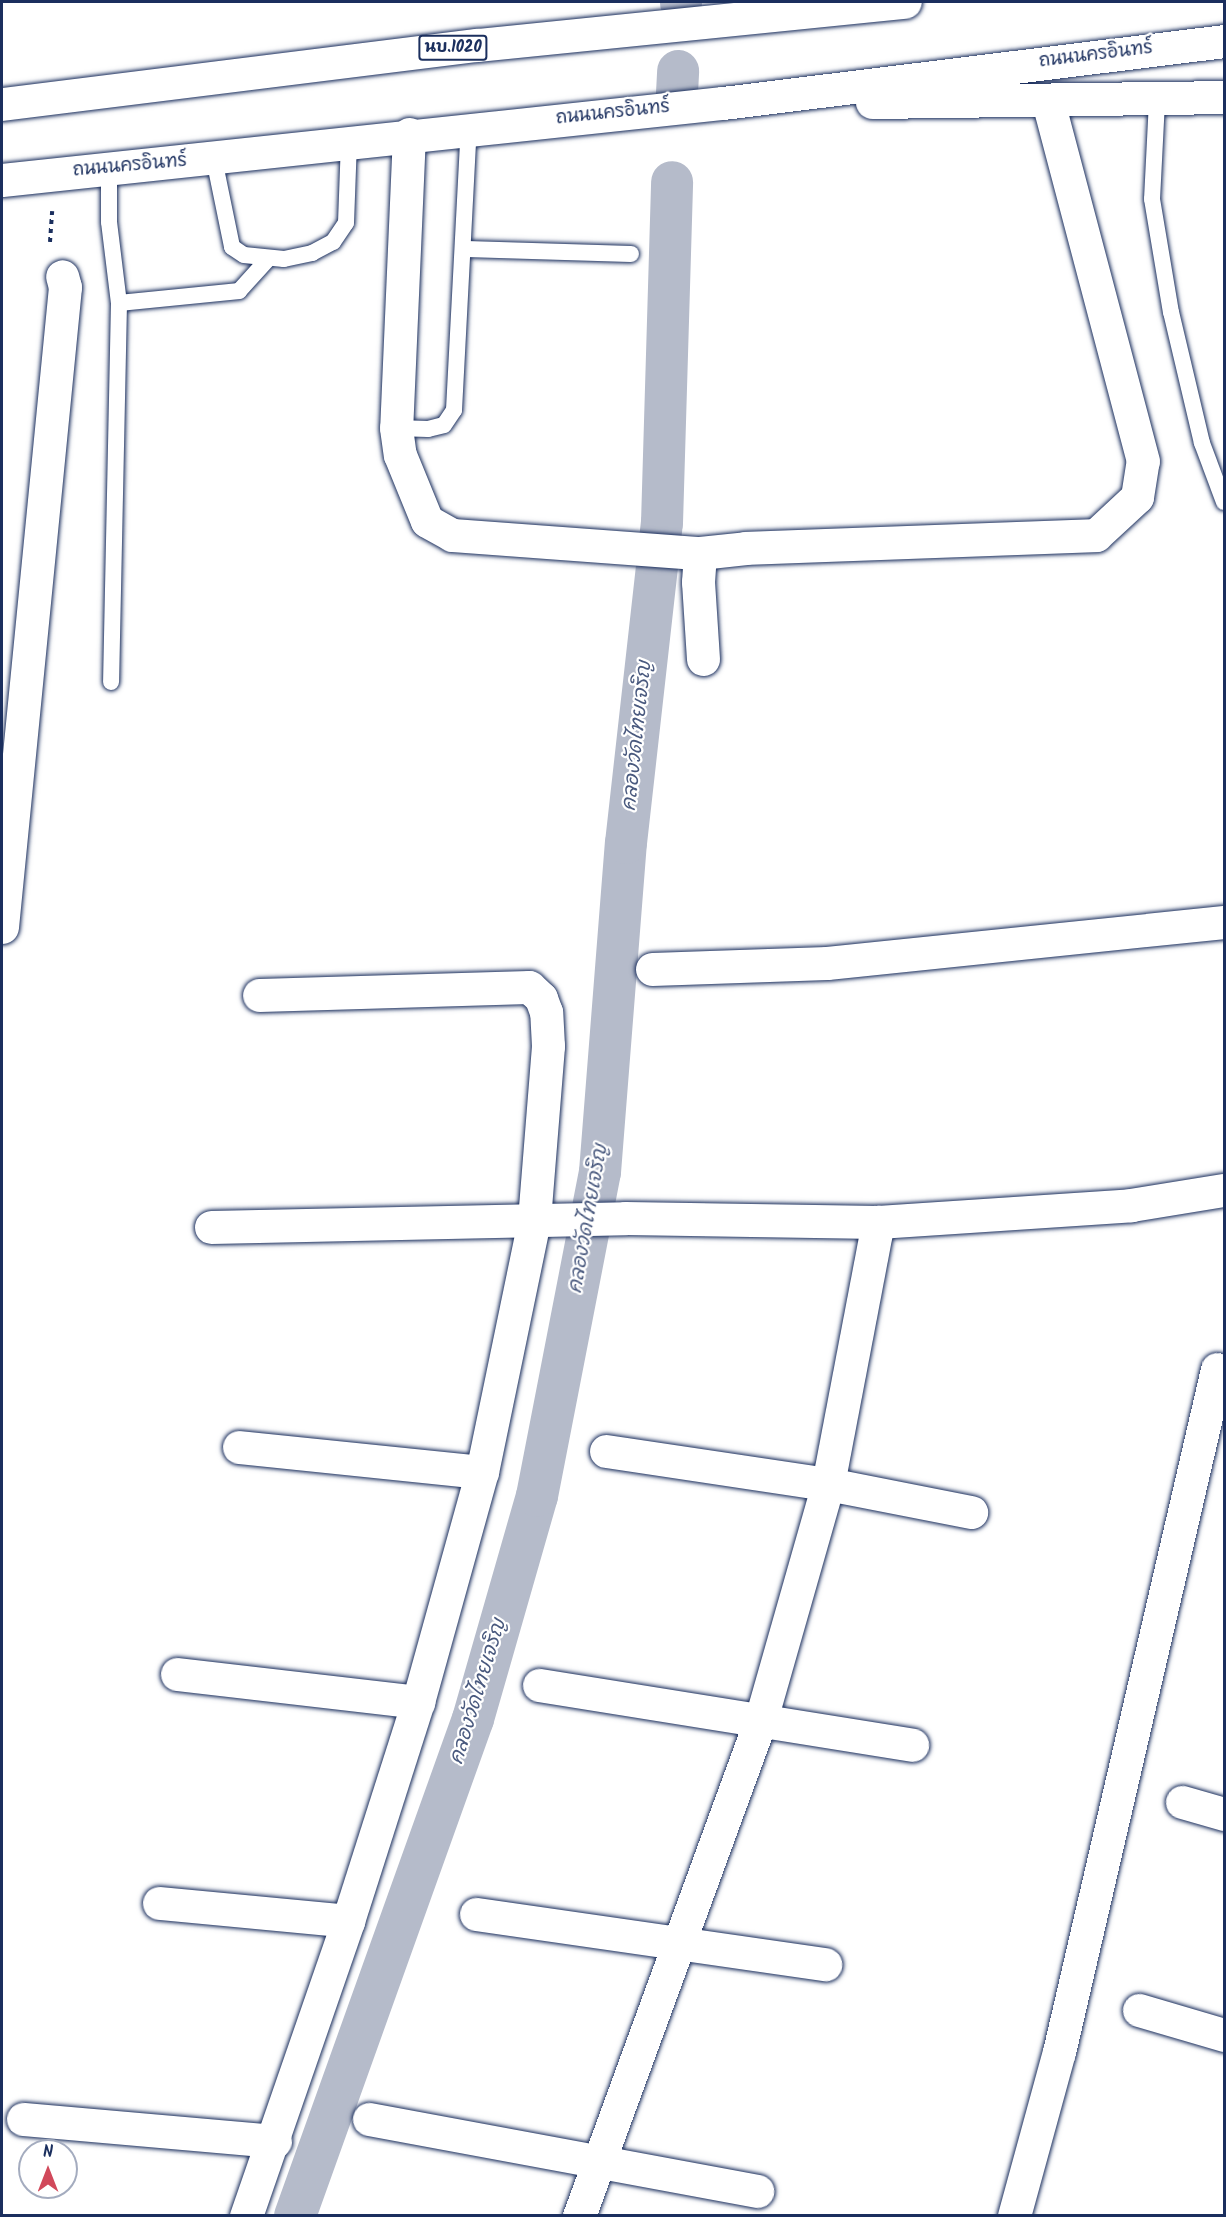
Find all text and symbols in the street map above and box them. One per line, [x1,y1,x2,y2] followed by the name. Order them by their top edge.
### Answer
[417,35,489,61] road number: นบ.1020
[1038,38,1154,74] street label: ถนนนครอินทร์
[555,97,671,131] street label: ถนนนครอินทร์
[72,151,188,183] street label: ถนนนครอินทร์
[618,660,658,812] water label: คลองวัดไทยเจริญ
[564,1143,614,1295] water label: คลองวัดไทยเจริญ
[445,1616,513,1768] water label: คลองวัดไทยเจริญ
[18,2139,78,2199] north arrow
[43,2140,53,2165] text: N

